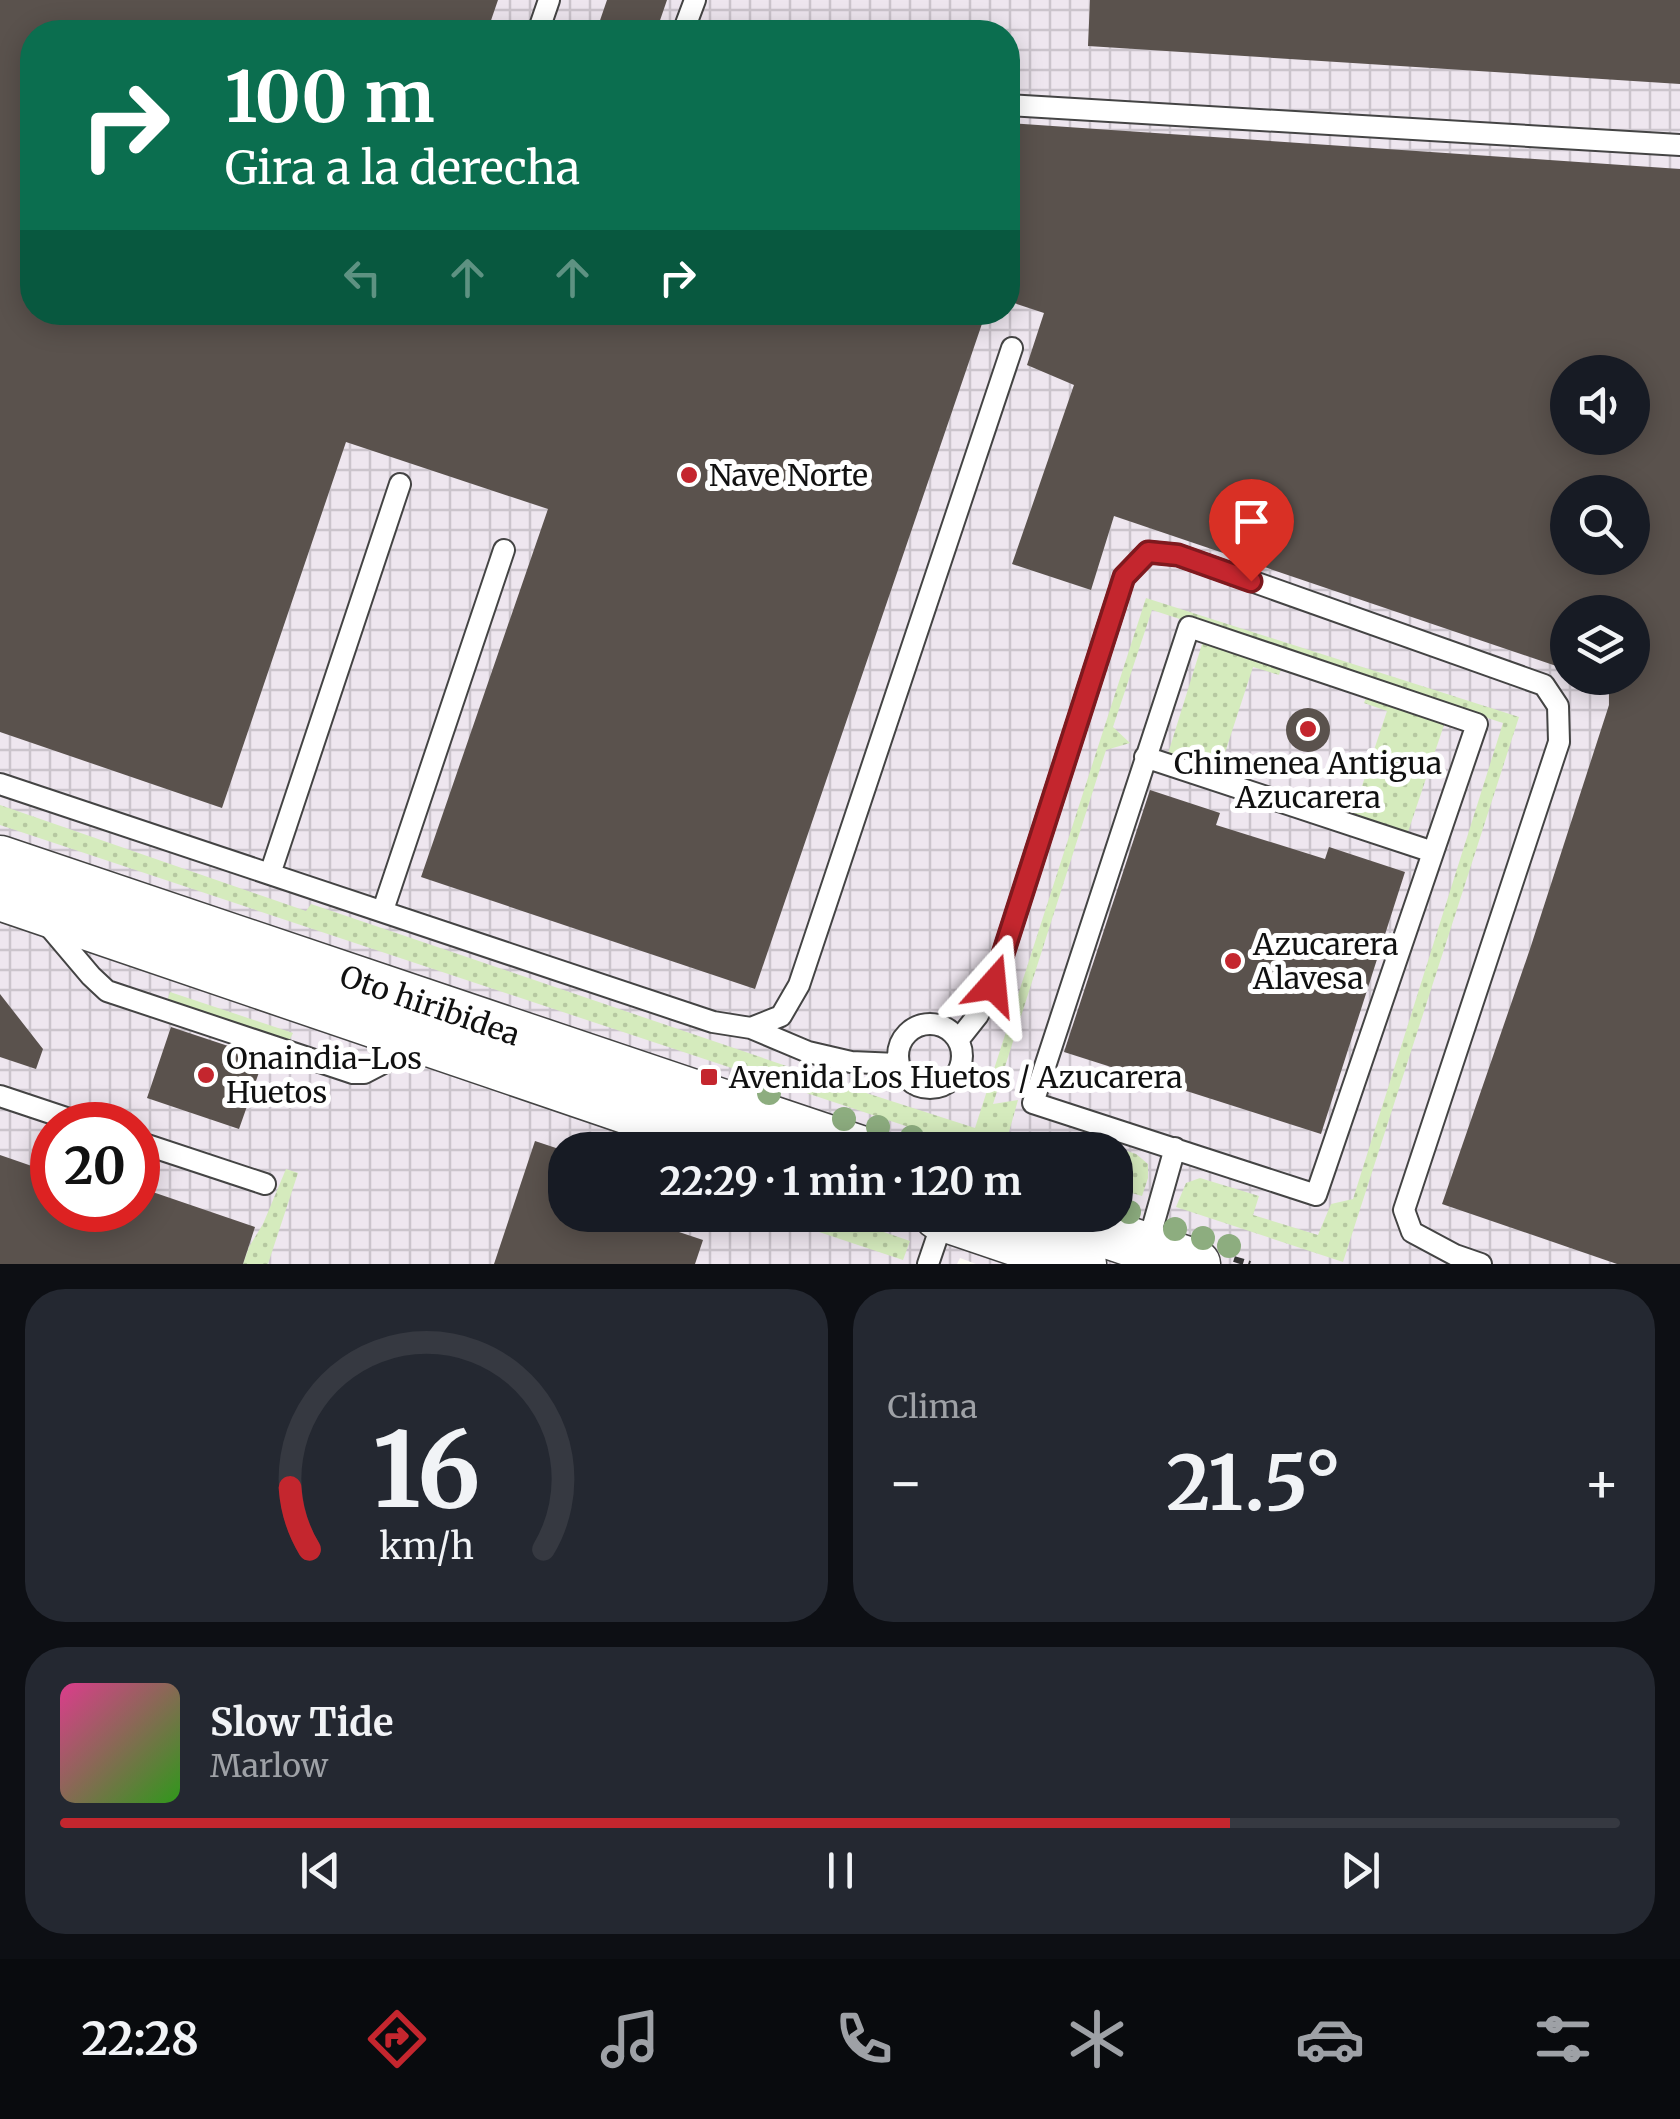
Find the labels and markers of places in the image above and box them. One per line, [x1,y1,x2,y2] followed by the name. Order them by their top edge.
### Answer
[709,456,868,494] place label: Nave Norte
[678,464,700,486] marker: Nave Norte
[1209,479,1294,582] pin
[1297,718,1319,740] marker: Chimenea Antigua Azucarera
[1174,744,1442,816] place label: Chimenea Antigua Azucarera
[1252,925,1399,997] place label: Azucarera Alavesa
[1222,950,1244,972] marker: Azucarera Alavesa
[226,1039,422,1111] place label: Onaindia-Los Huetos
[728,1058,1182,1096] place label: Avenida Los Huetos / Azucarera
[195,1064,217,1086] marker: Onaindia-Los Huetos
[698,1066,720,1088] marker: Avenida Los Huetos / Azucarera

